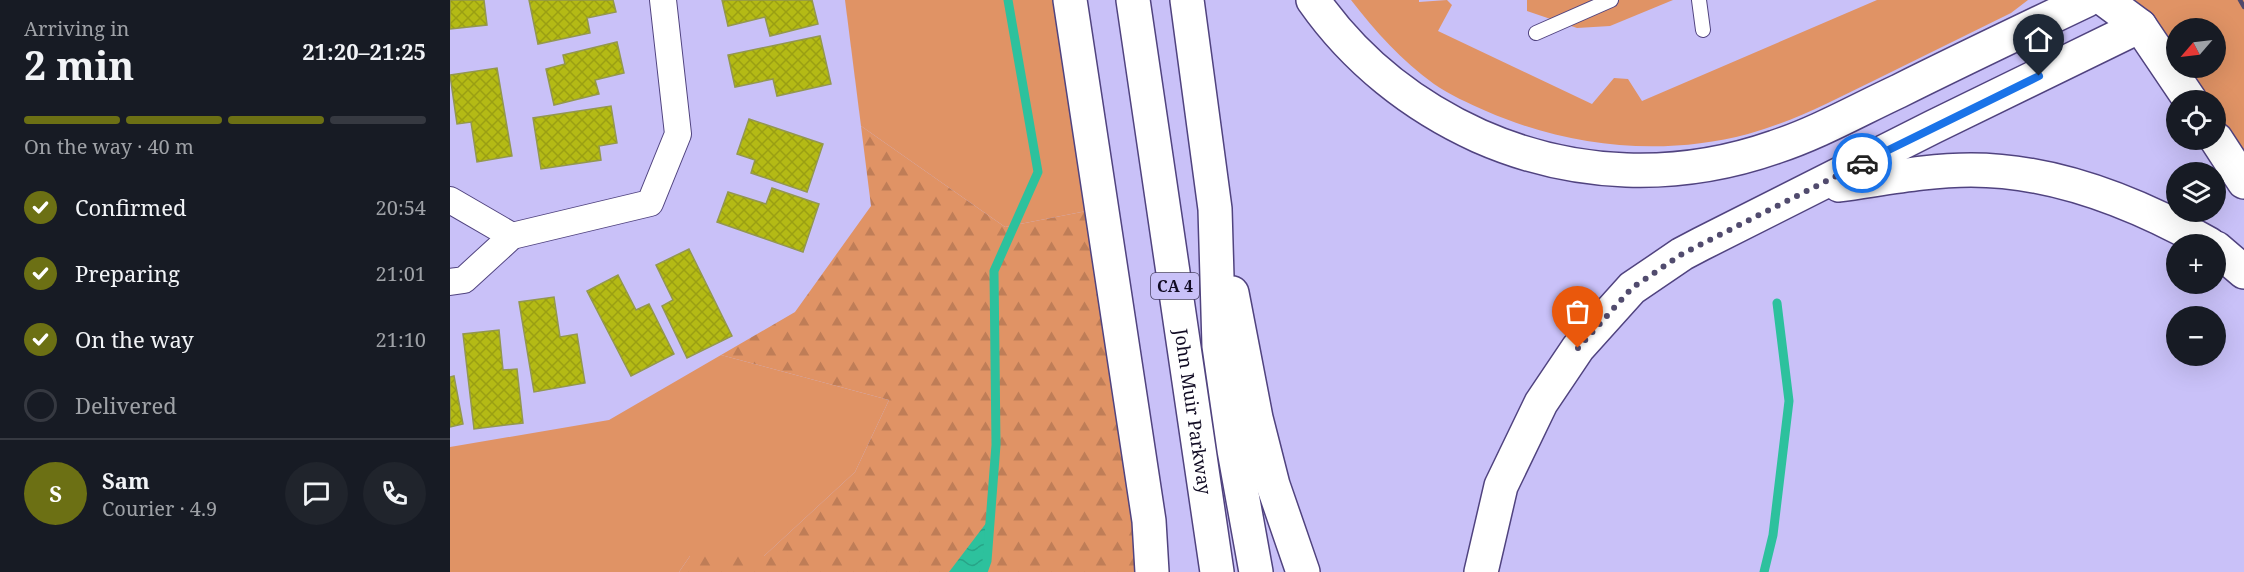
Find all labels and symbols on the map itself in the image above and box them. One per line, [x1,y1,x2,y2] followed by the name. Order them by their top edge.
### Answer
[2013,14,2064,76] pin
[2166,18,2226,78] north arrow
[1832,133,1892,193] courier
[1151,273,1199,299] road number: CA 4
[1552,286,1603,348] pin
[1169,326,1218,497] street label: John Muir Parkway

